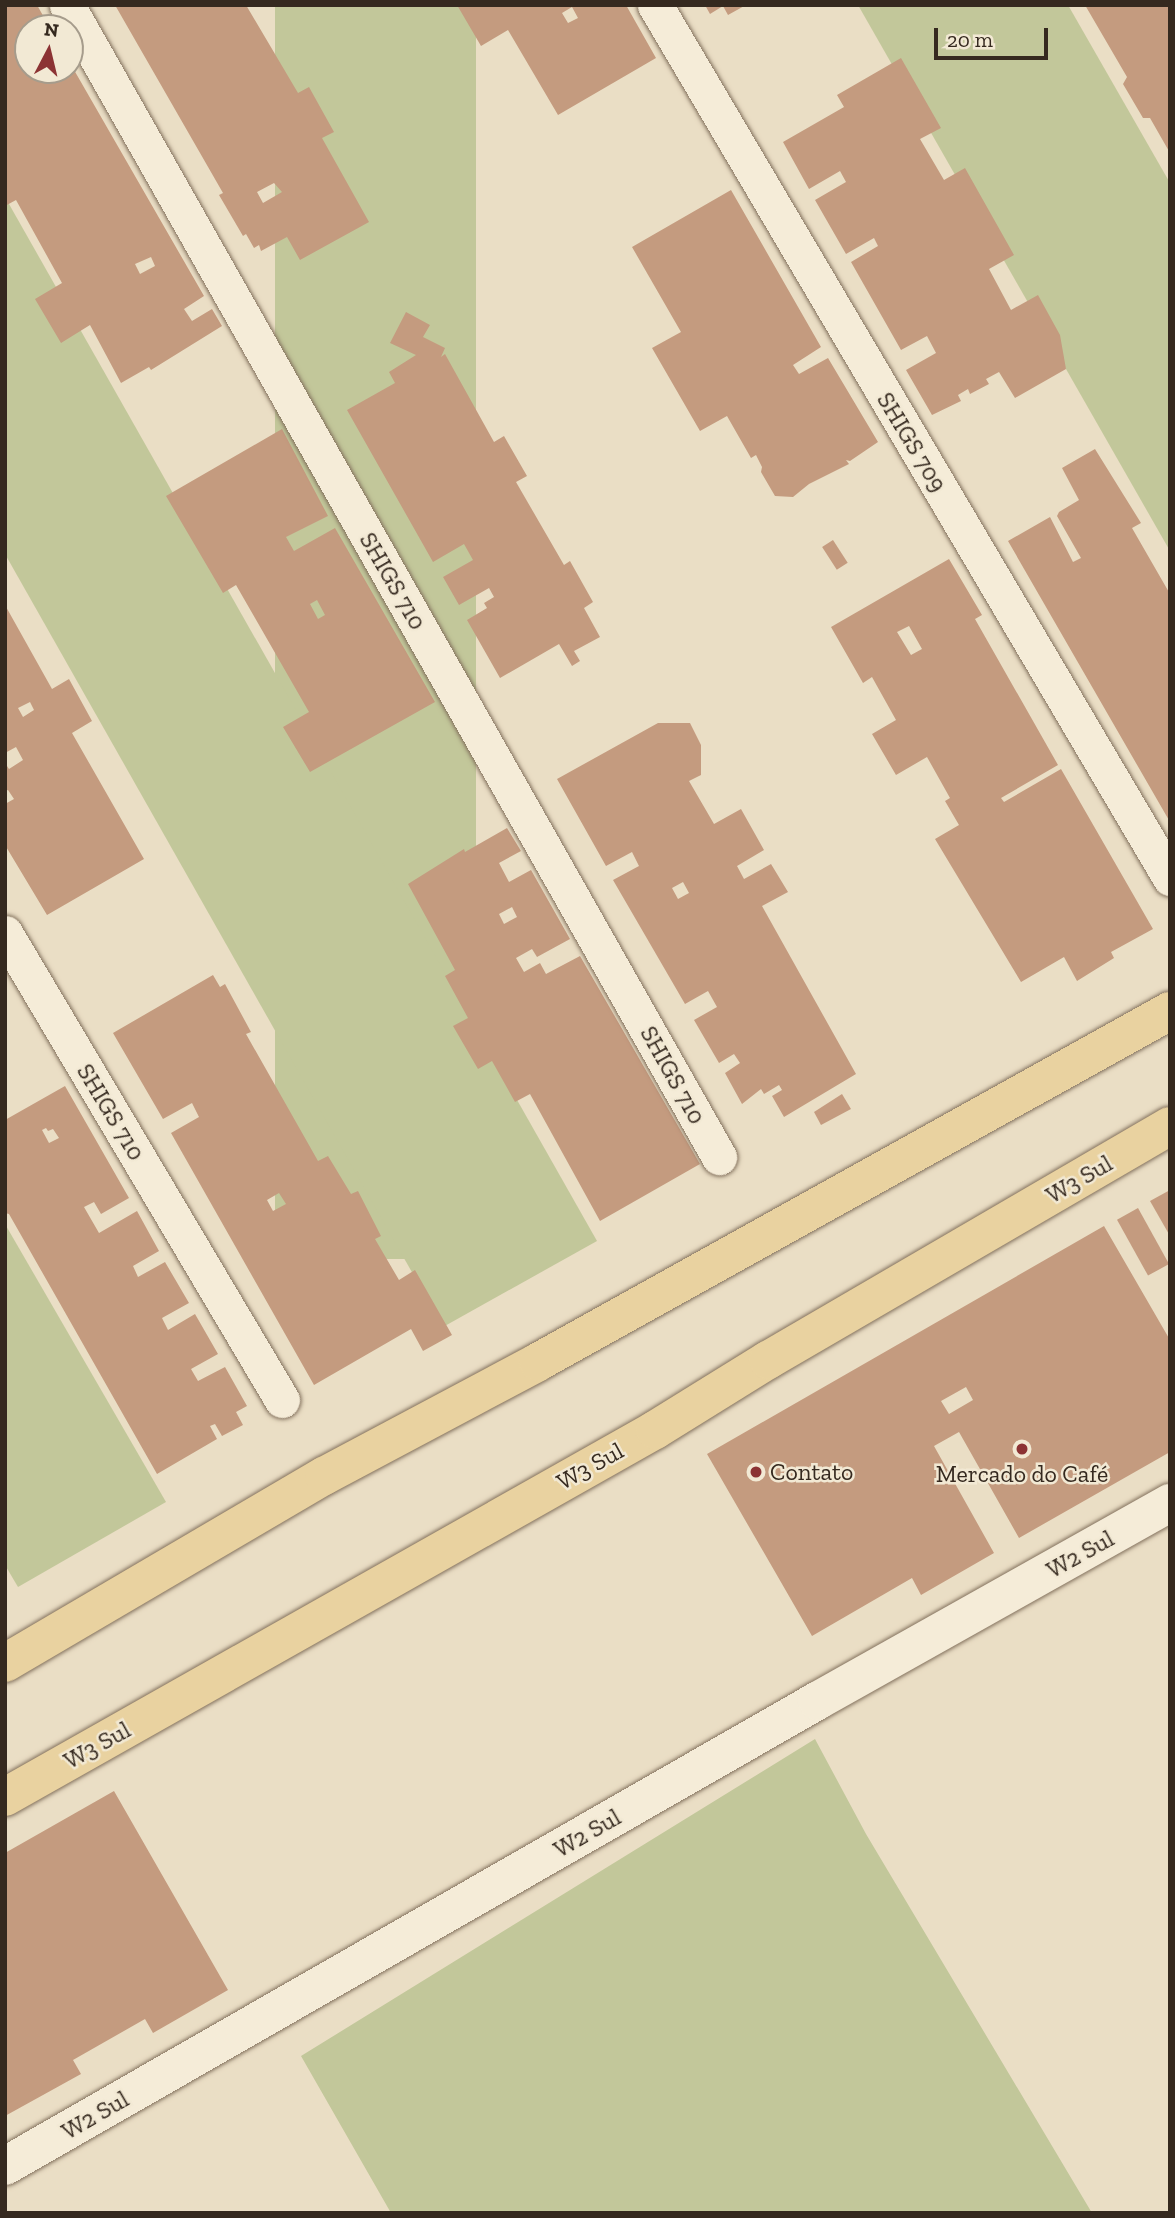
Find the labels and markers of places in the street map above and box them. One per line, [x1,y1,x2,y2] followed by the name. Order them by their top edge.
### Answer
[1014,1441,1030,1457] marker: Mercado do Café
[770,1458,853,1486] place label: Contato
[936,1460,1108,1488] place label: Mercado do Café
[748,1464,764,1480] marker: Contato

